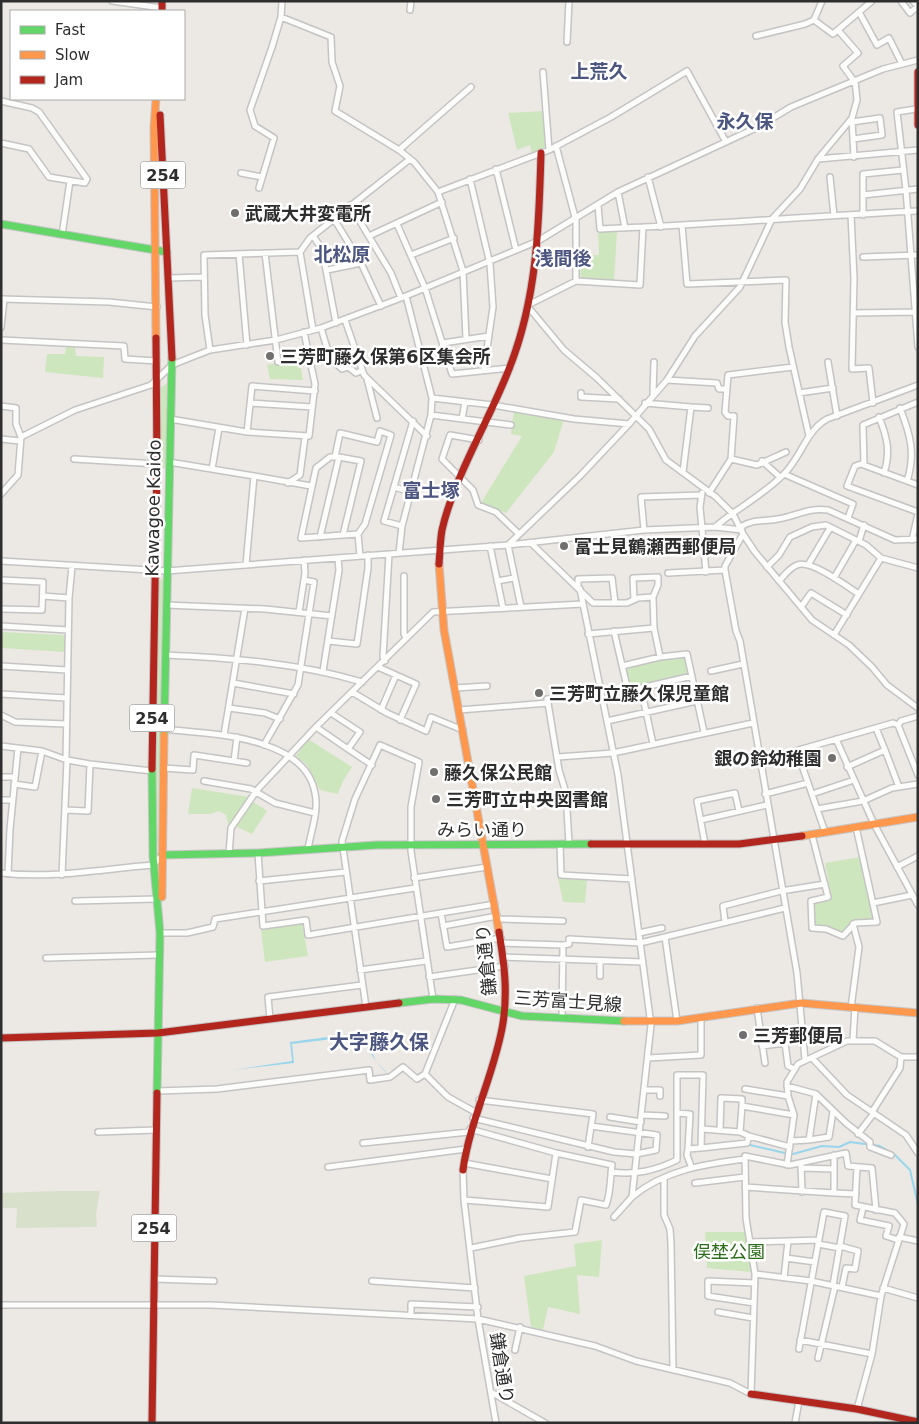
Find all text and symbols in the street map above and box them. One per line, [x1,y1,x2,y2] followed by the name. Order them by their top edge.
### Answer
[10,10,185,100] legend
[55,21,85,39] text: Fast
[55,46,90,64] text: Slow
[570,60,628,82] district label: 上荒久
[54,71,83,89] text: Jam
[716,110,774,132] district label: 永久保
[140,162,186,188] road number: 254
[245,203,371,224] place label: 武蔵大井変電所
[229,207,241,219] marker: 武蔵大井変電所
[313,243,371,265] district label: 北松原
[534,247,592,269] district label: 浅間後
[280,346,491,367] place label: 三芳町藤久保第6区集会所
[264,350,276,362] marker: 三芳町藤久保第6区集会所
[141,439,165,577] street label: Kawagoe Kaido
[402,479,460,501] district label: 富士塚
[574,536,736,557] place label: 富士見鶴瀬西郵便局
[558,540,570,552] marker: 富士見鶴瀬西郵便局
[549,683,729,704] place label: 三芳町立藤久保児童館
[533,687,545,699] marker: 三芳町立藤久保児童館
[130,704,174,731] road number: 254
[714,748,822,769] place label: 銀の鈴幼稚園
[826,752,838,764] marker: 銀の鈴幼稚園
[444,762,552,783] place label: 藤久保公民館
[428,766,440,778] marker: 藤久保公民館
[446,789,608,810] place label: 三芳町立中央図書館
[430,793,442,805] marker: 三芳町立中央図書館
[437,819,527,840] street label: みらい通り
[472,923,500,997] street label: 鎌倉通り
[513,987,623,1015] street label: 三芳富士見線
[753,1025,843,1046] place label: 三芳郵便局
[737,1029,749,1041] marker: 三芳郵便局
[329,1030,429,1054] district label: 大字藤久保
[132,1214,176,1242] road number: 254
[693,1241,765,1262] park label: 俣埜公園
[486,1331,518,1405] street label: 鎌倉通り

